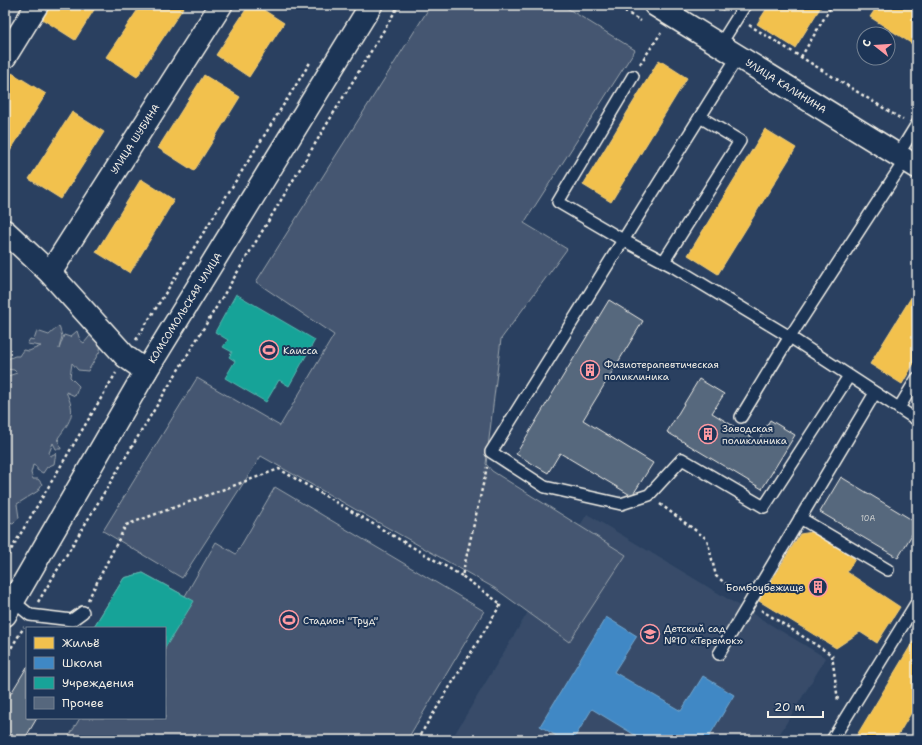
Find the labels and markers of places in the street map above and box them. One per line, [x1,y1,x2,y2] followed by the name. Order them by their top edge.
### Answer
[258,339,280,361] sports icon: Каисса
[283,344,319,357] place label: Каисса
[604,358,719,383] place label: Физиотерапевтическая поликлиника
[579,359,601,381] building icon: Физиотерапевтическая поликлиника
[722,422,788,447] place label: Заводская поликлиника
[697,423,719,445] building icon: Заводская поликлиника
[807,576,829,598] building icon: Бомбоубежище
[726,581,804,594] place label: Бомбоубежище
[278,609,300,631] sports icon: Стадион "Труд"
[303,614,378,627] place label: Стадион "Труд"
[664,622,743,647] place label: Детский сад №10 «Теремок»
[639,623,661,645] school or university icon: Детский сад №10 «Теремок»

